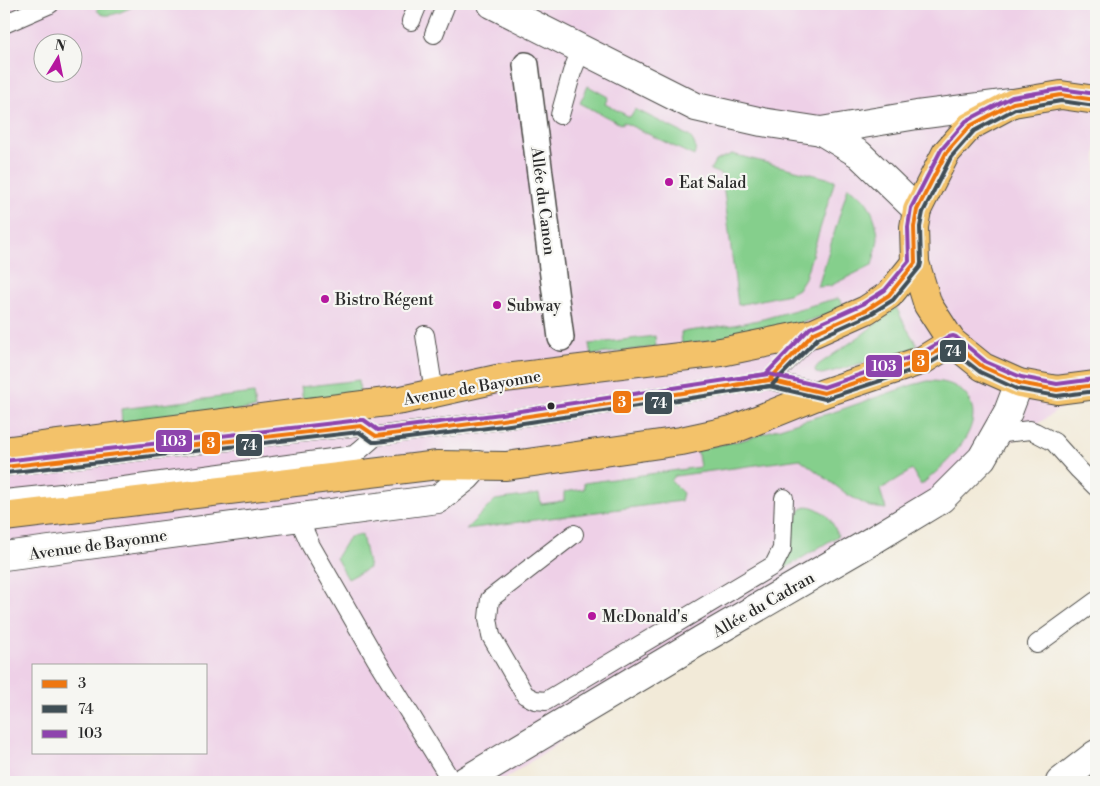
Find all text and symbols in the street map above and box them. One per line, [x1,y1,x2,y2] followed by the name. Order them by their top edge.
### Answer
[32,32,82,82] north arrow
[53,36,67,56] text: N
[526,145,560,257] street label: Allée du Canon
[679,173,746,193] place label: Eat Salad
[663,176,675,188] marker: Eat Salad
[334,290,434,310] place label: Bistro Régent
[319,293,331,305] marker: Bistro Régent
[507,296,561,316] place label: Subway
[491,299,503,311] marker: Subway
[939,339,967,363] line badge: 74
[945,343,961,361] text: 74
[911,349,930,373] line badge: 3
[917,353,925,371] text: 3
[865,354,903,378] line badge: 103
[872,358,896,376] text: 103
[401,366,543,410] street label: Avenue de Bayonne
[612,390,632,414] line badge: 3
[644,391,673,415] line badge: 74
[618,394,626,412] text: 3
[651,395,667,413] text: 74
[546,401,556,411] unlabelled marker
[155,429,193,453] line badge: 103
[201,431,221,455] line badge: 3
[162,433,186,451] text: 103
[235,433,263,457] line badge: 74
[207,435,215,453] text: 3
[241,437,257,455] text: 74
[27,525,169,565] street label: Avenue de Bayonne
[708,567,818,643] street label: Allée du Cadran
[602,607,688,627] place label: McDonald's
[586,610,598,622] marker: McDonald's
[32,664,208,754] legend
[78,674,86,693] text: 3
[78,700,94,719] text: 74
[78,724,102,743] text: 103

